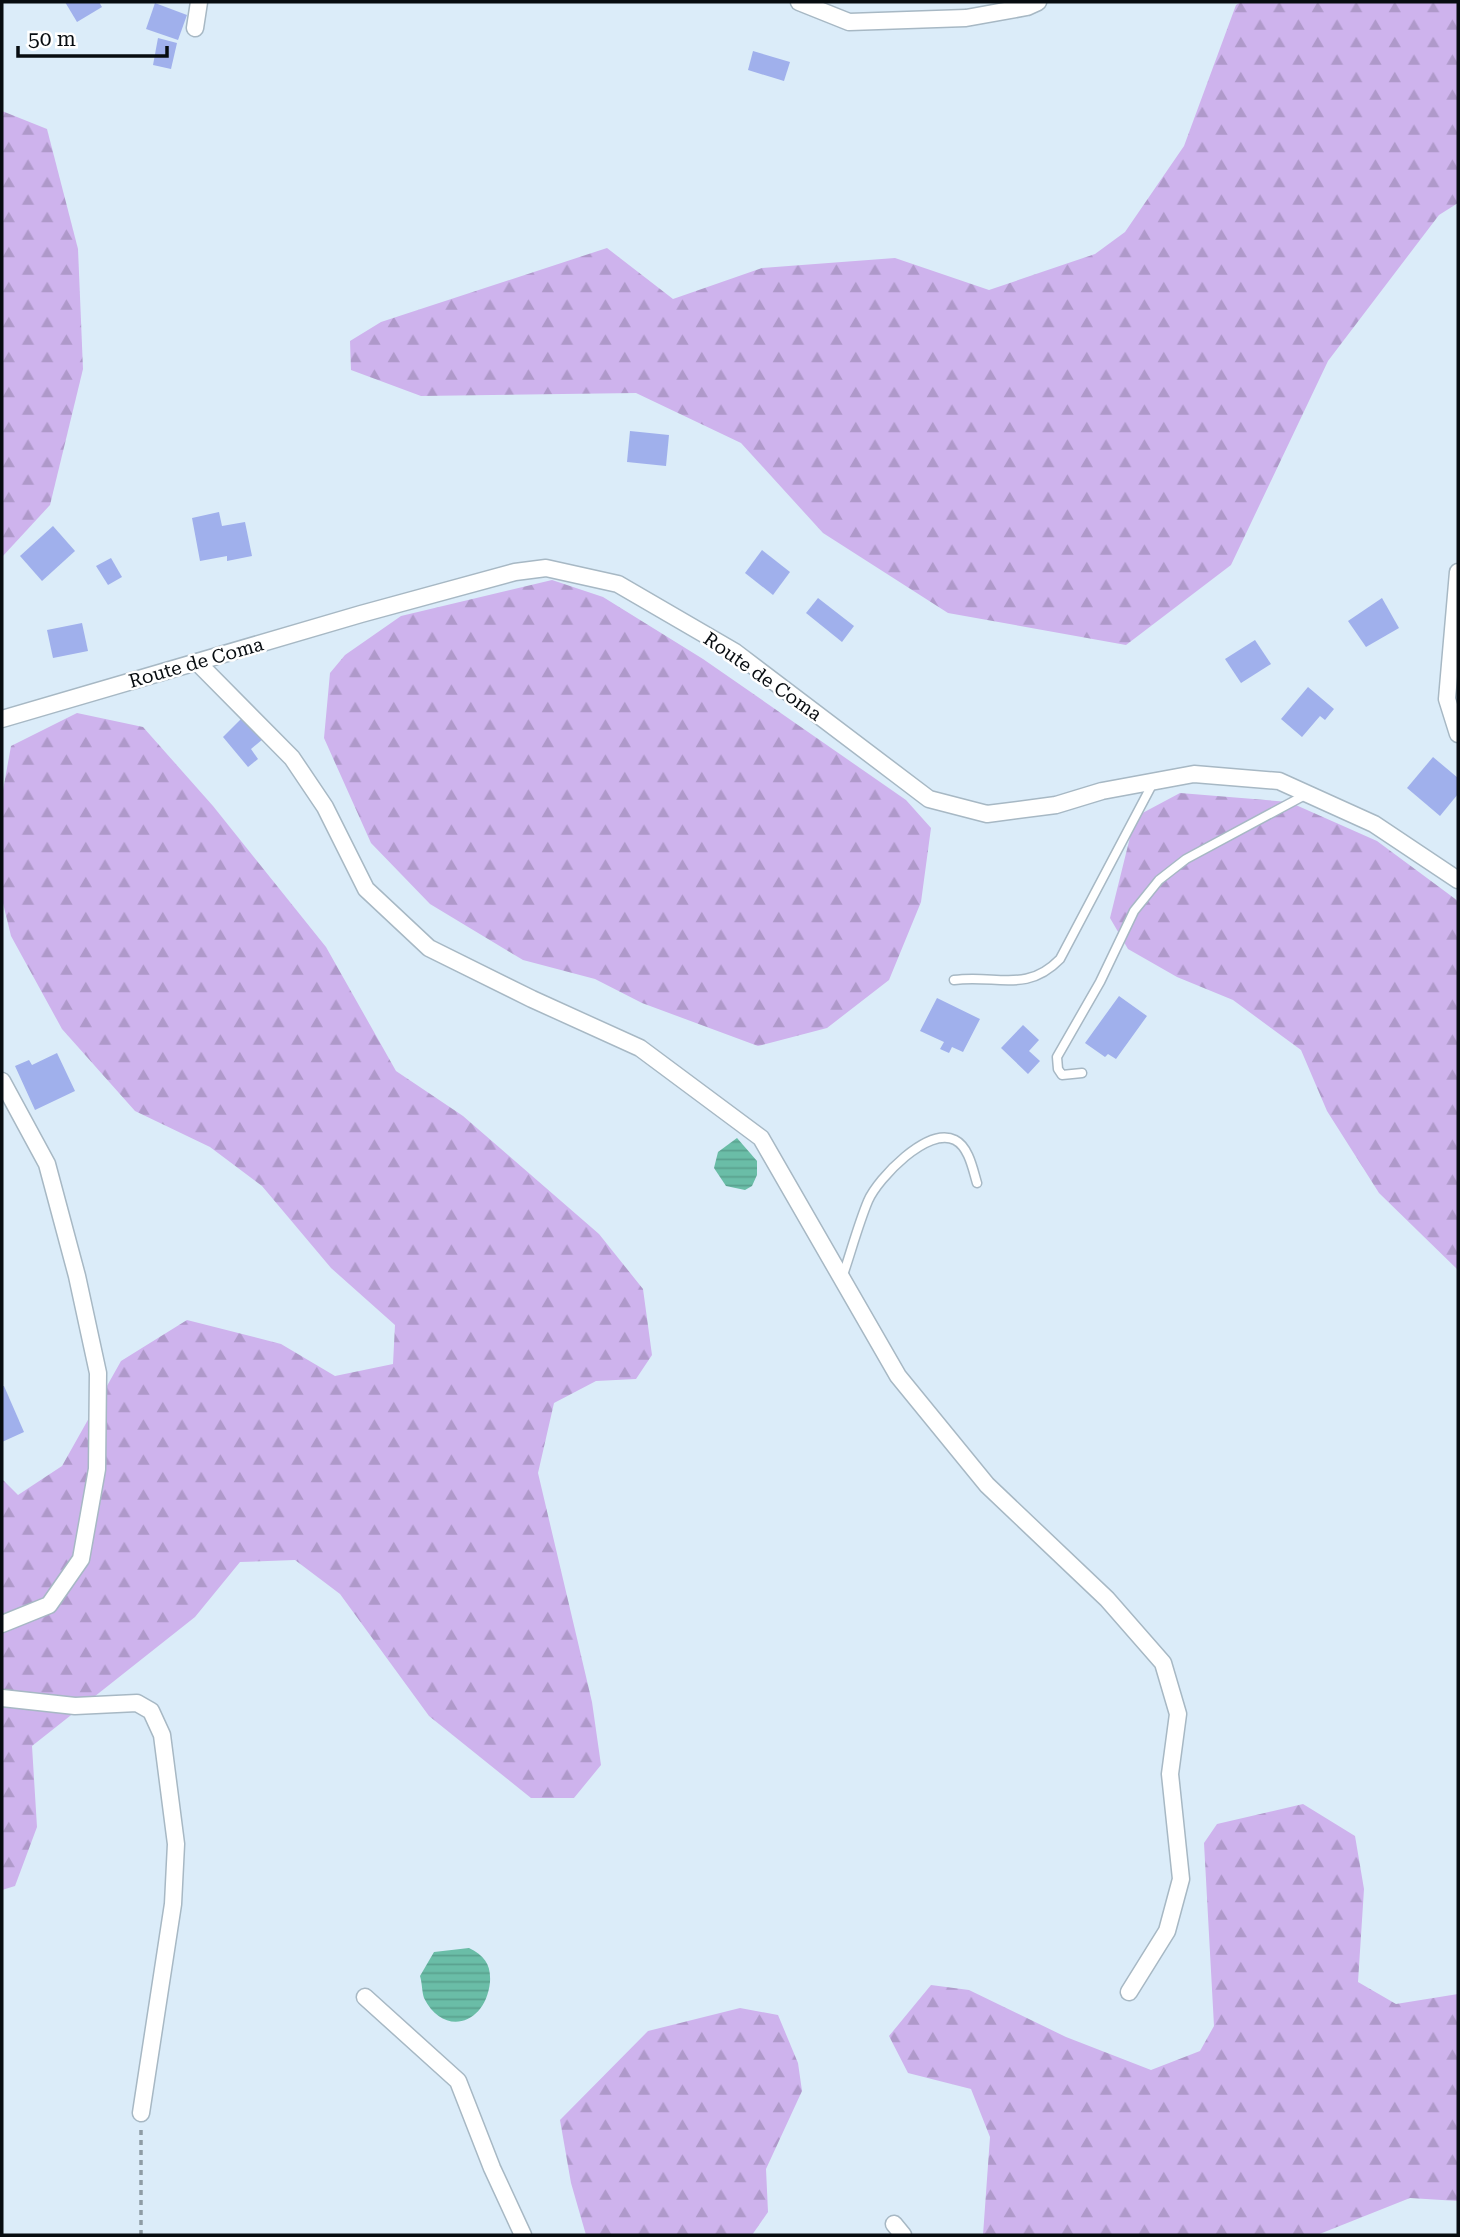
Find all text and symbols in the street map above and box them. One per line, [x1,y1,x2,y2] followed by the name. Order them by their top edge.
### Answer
[18,14,166,58] scale bar
[28,27,76,51] text: 50 m
[699,627,827,726] street label: Route de Coma
[126,632,267,693] street label: Route de Coma

